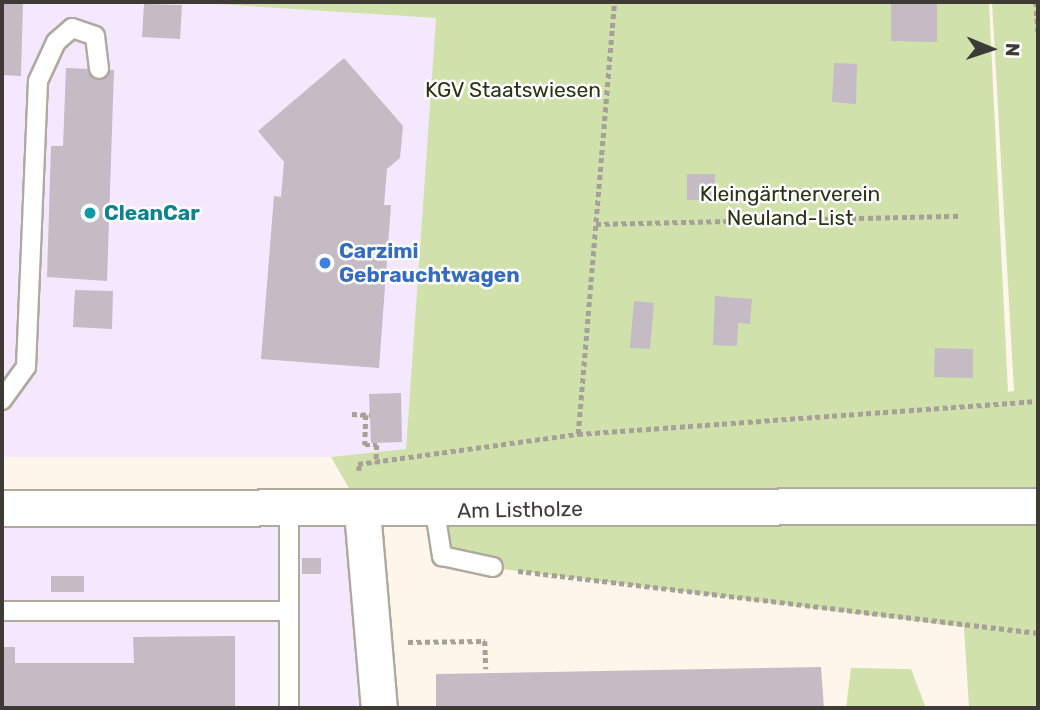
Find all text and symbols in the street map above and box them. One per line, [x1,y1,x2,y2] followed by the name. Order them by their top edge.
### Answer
[956,14,1026,84] north arrow
[1001,43,1024,57] text: N
[425,77,601,103] park label: KGV Staatswiesen
[700,181,880,231] park label: Kleingärtnerverein Neuland-List
[104,200,200,226] place label: CleanCar
[82,205,98,221] marker: CleanCar
[339,238,520,288] place label: Carzimi Gebrauchtwagen
[317,255,333,271] marker: Carzimi Gebrauchtwagen
[457,496,583,524] street label: Am Listholze

